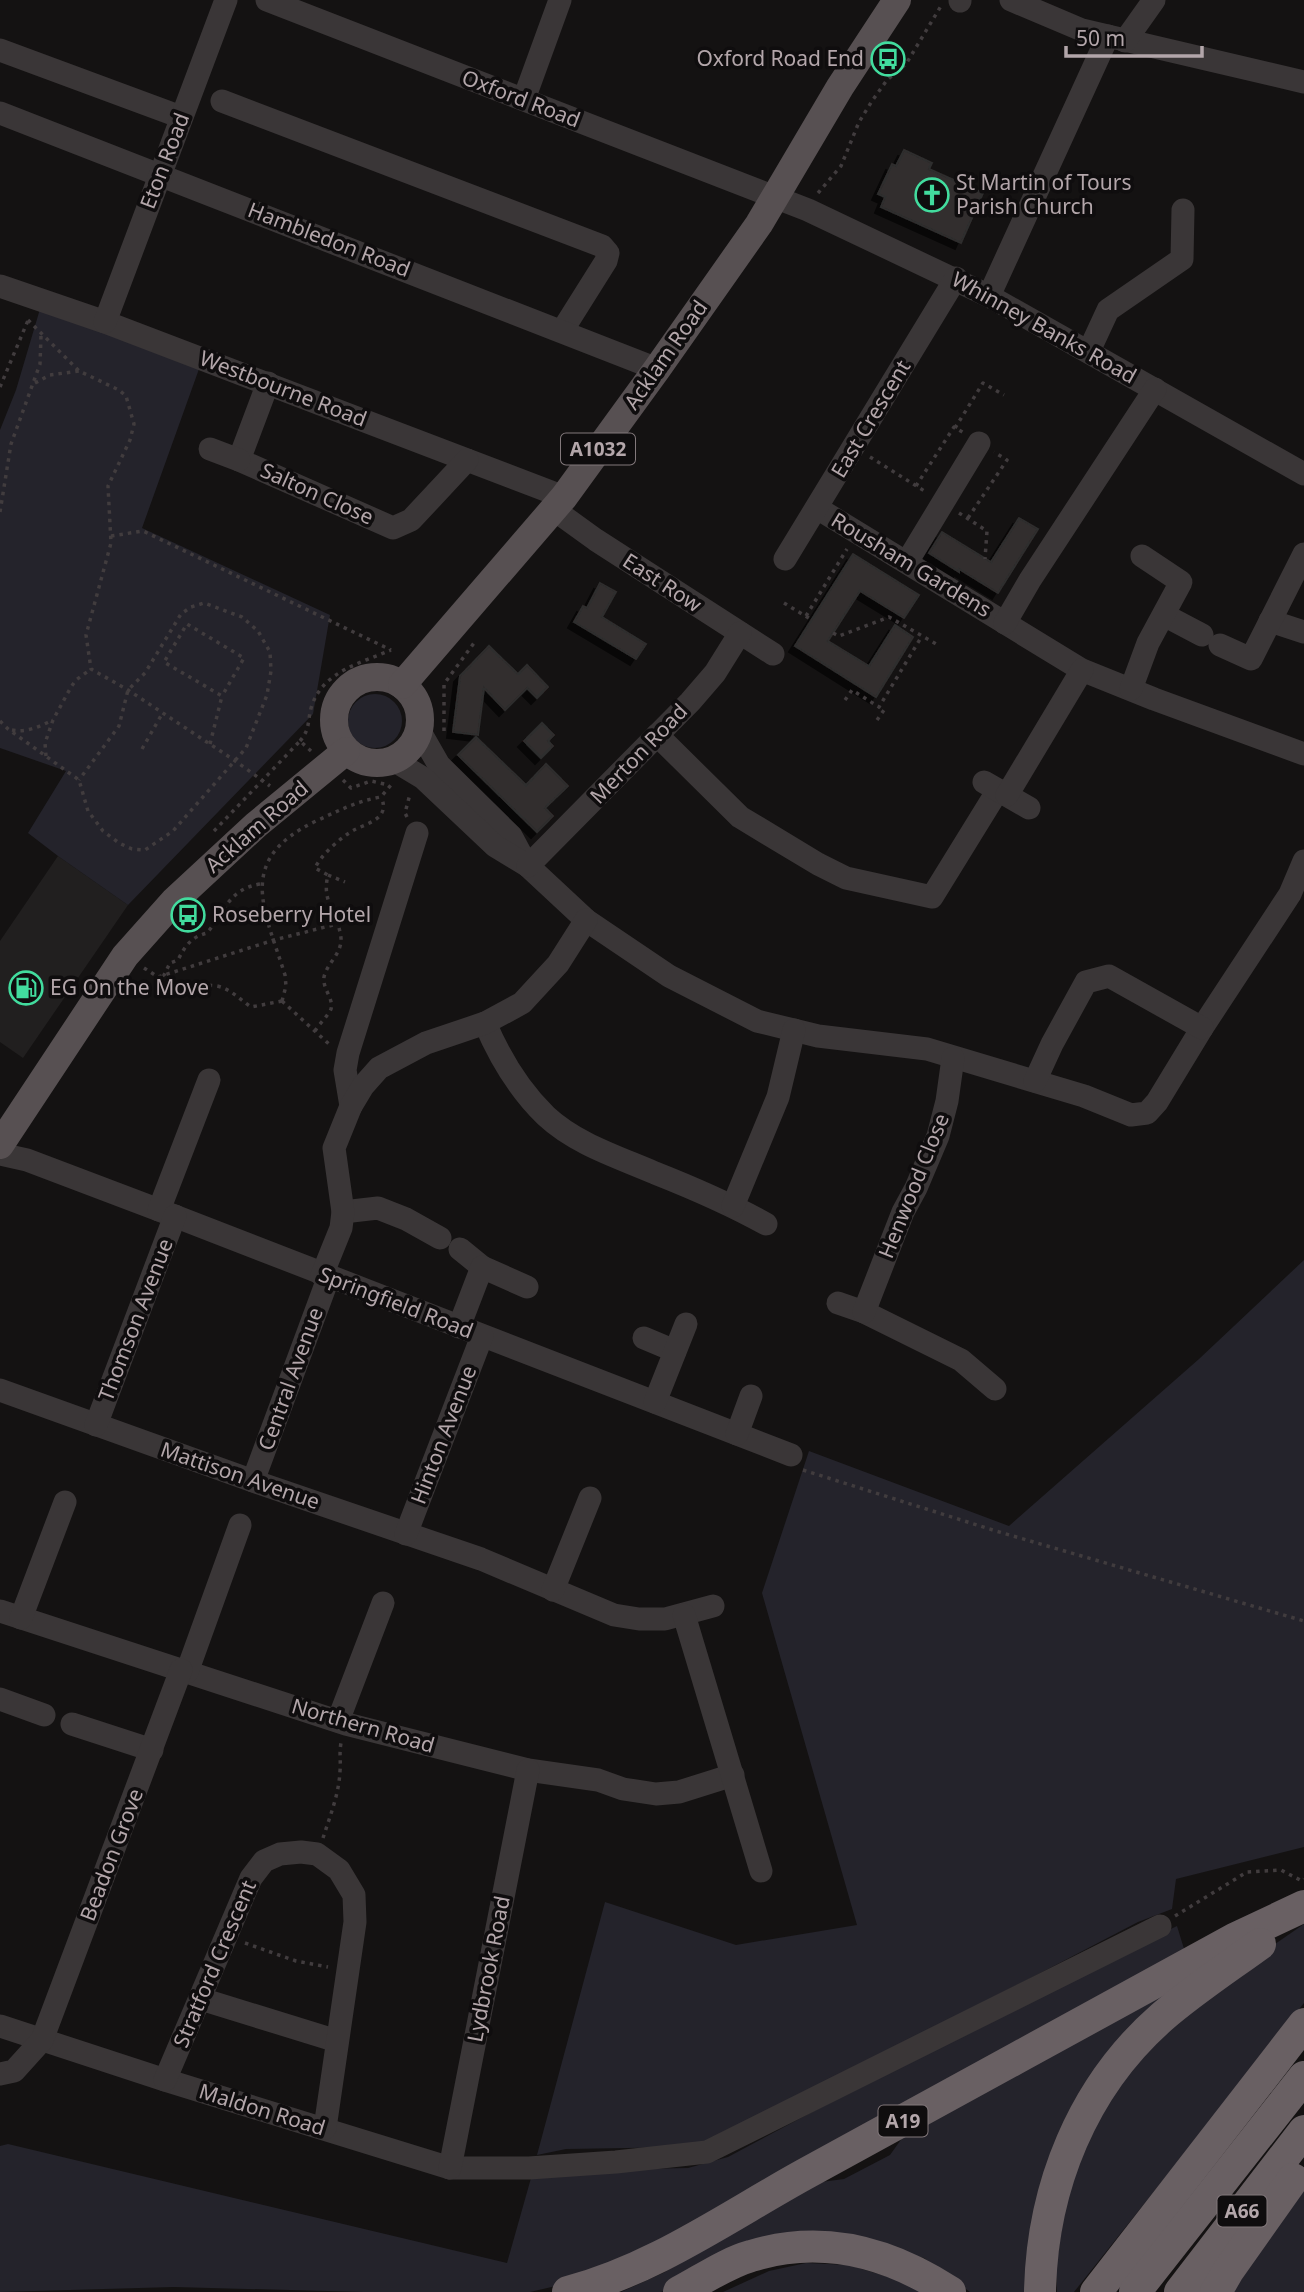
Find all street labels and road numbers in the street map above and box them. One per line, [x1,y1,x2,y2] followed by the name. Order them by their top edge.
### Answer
[458,63,585,133] street label: Oxford Road
[133,109,195,213] street label: Eton Road
[244,195,415,283] street label: Hambledon Road
[947,265,1142,390] street label: Whinney Banks Road
[617,294,713,415] street label: Acklam Road
[196,343,371,433] street label: Westbourne Road
[824,354,916,482] street label: East Crescent
[561,433,635,464] road number: A1032
[257,456,378,530] street label: Salton Close
[826,505,997,623] street label: Rousham Gardens
[618,546,708,618] street label: East Row
[583,697,693,809] street label: Merton Road
[199,774,314,879] street label: Acklam Road
[871,1109,955,1262] street label: Henwood Close
[91,1234,179,1405] street label: Thomson Avenue
[315,1260,478,1344] street label: Springfield Road
[251,1303,329,1454] street label: Central Avenue
[404,1361,482,1508] street label: Hinton Avenue
[157,1435,324,1515] street label: Mattison Avenue
[289,1691,438,1759] street label: Northern Road
[73,1784,149,1925] street label: Beadon Grove
[166,1875,262,2052] street label: Stratford Crescent
[460,1893,516,2044] street label: Lydbrook Road
[196,2077,329,2142] street label: Maldon Road
[878,2106,928,2136] road number: A19
[1218,2196,1266,2226] road number: A66

